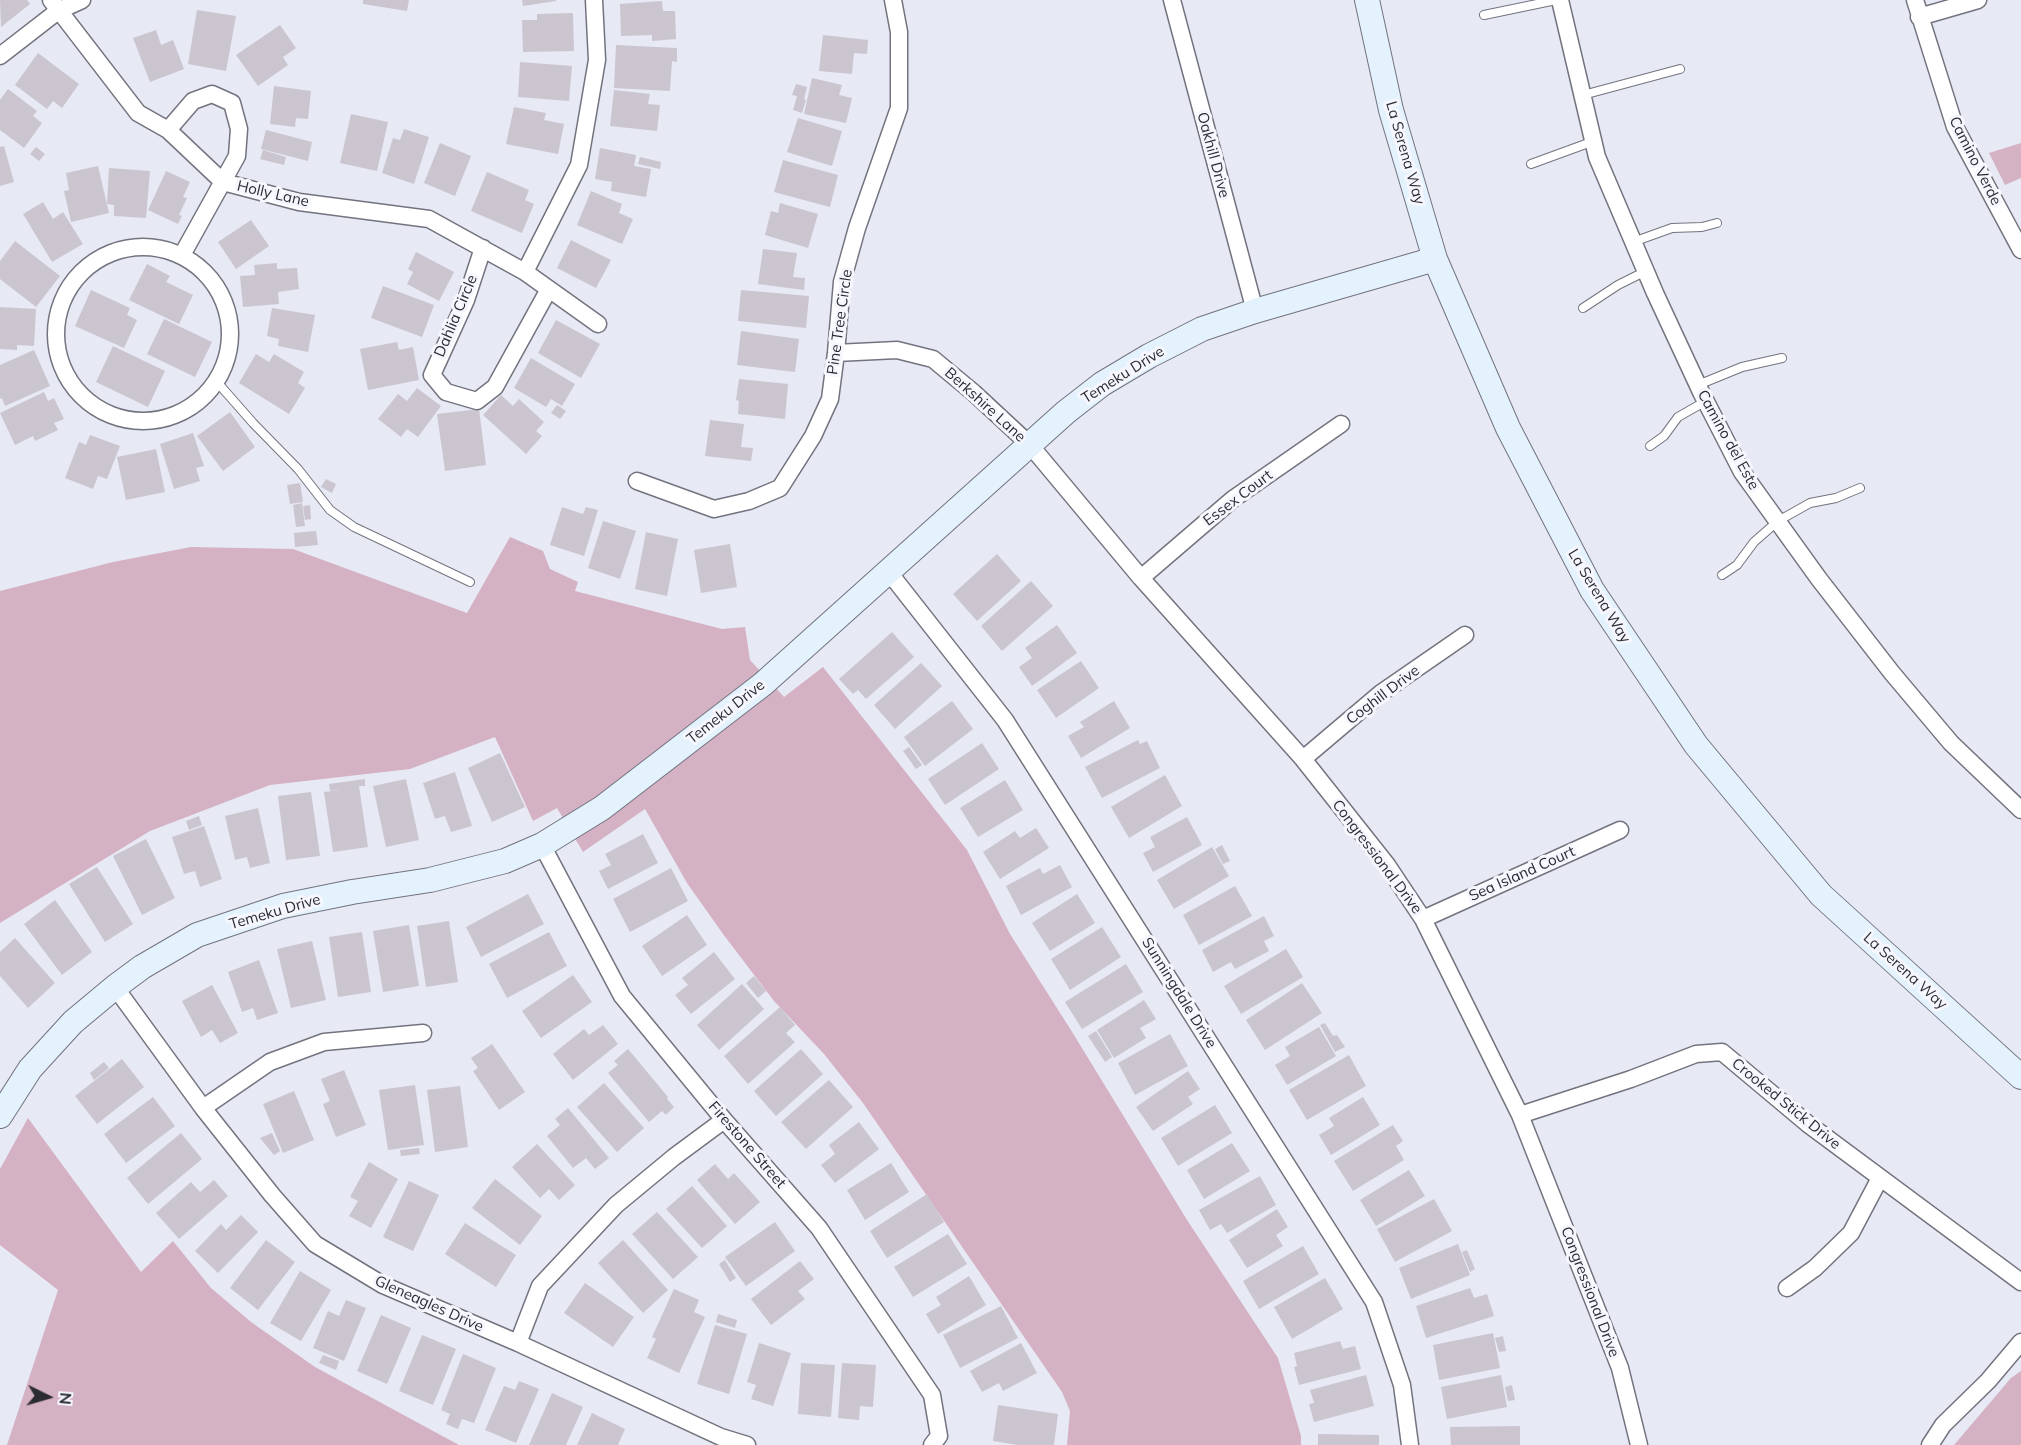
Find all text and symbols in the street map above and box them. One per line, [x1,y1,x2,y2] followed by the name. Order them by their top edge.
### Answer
[1382,99,1428,207] street label: La Serena Way
[1193,110,1233,200] street label: Oakhill Drive
[1945,114,2005,208] street label: Camino Verde
[235,177,311,211] street label: Holly Lane
[824,268,856,376] street label: Pine Tree Circle
[431,272,481,360] street label: Dahlia Circle
[1078,342,1168,408] street label: Temeku Drive
[941,364,1029,446] street label: Berkshire Lane
[1693,387,1763,493] street label: Camino del Este
[1200,466,1276,530] street label: Essex Court
[1564,546,1634,646] street label: La Serena Way
[1343,662,1423,728] street label: Coghill Drive
[683,676,769,748] street label: Temeku Drive
[1328,796,1426,918] street label: Congressional Drive
[1466,843,1578,905] street label: Sea Island Court
[227,890,323,934] street label: Temeku Drive
[1859,929,1951,1013] street label: La Serena Way
[1138,934,1220,1052] street label: Sunningdale Drive
[1728,1055,1844,1153] street label: Crooked Stick Drive
[704,1098,790,1192] street label: Firestone Street
[1557,1224,1623,1360] street label: Congressional Drive
[372,1272,486,1336] street label: Gleneagles Drive
[18,1367,78,1427] north arrow
[55,1392,76,1405] text: N

